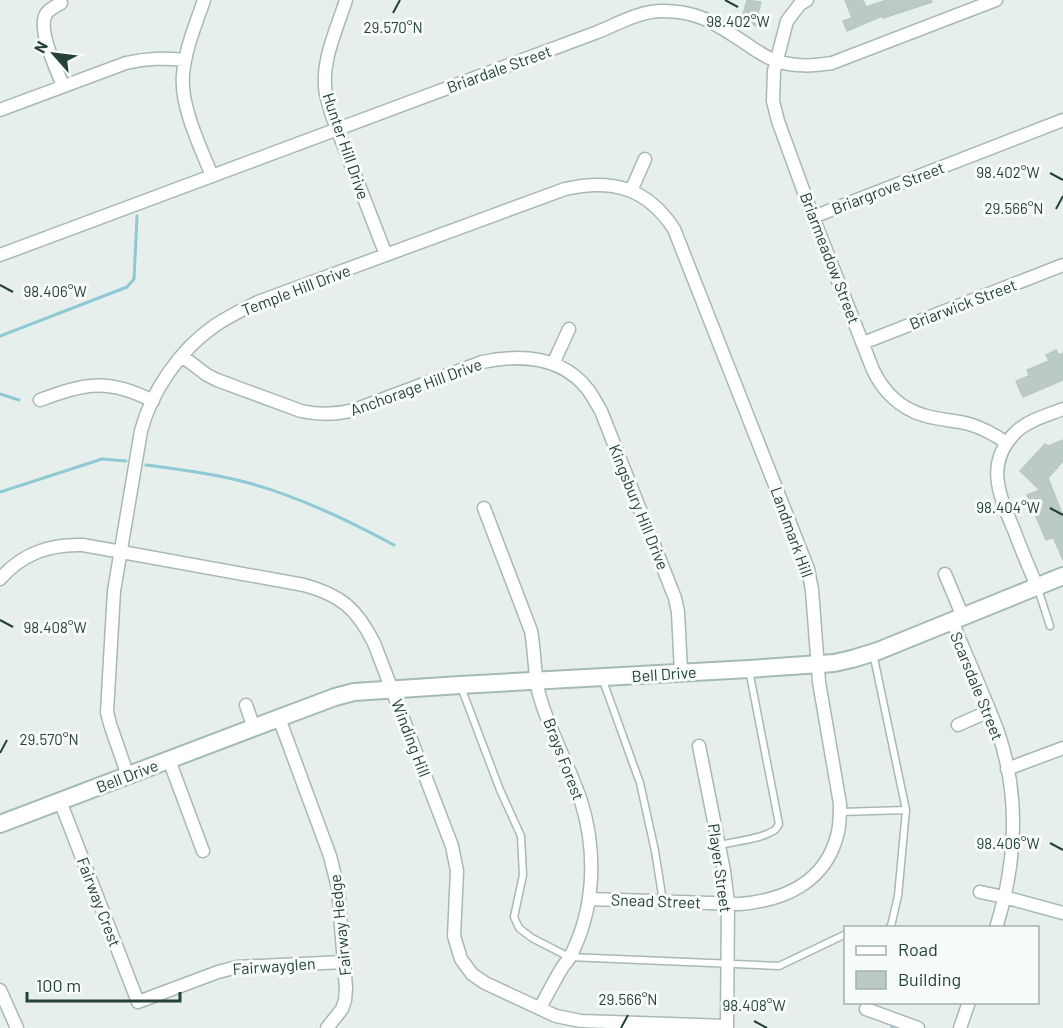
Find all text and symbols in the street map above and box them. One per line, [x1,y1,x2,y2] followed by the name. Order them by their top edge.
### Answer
[706,12,770,30] text: 98.402°W
[363,18,423,36] text: 29.570°N
[24,24,84,84] north arrow
[29,38,51,56] text: N
[444,41,554,96] street label: Briardale Street
[319,90,374,202] street label: Hunter Hill Drive
[829,157,947,218] street label: Briargrove Street
[976,163,1040,181] text: 98.402°W
[797,189,864,326] street label: Briarmeadow Street
[984,199,1044,217] text: 29.566°N
[239,260,353,319] street label: Temple Hill Drive
[907,274,1019,333] street label: Briarwick Street
[23,282,87,300] text: 98.406°W
[347,354,484,419] street label: Anchorage Hill Drive
[606,441,673,572] street label: Kingsbury Hill Drive
[767,484,818,580] street label: Landmark Hill
[976,498,1040,516] text: 98.404°W
[23,618,87,636] text: 98.408°W
[947,629,1008,743] street label: Scarsdale Street
[631,662,697,685] street label: Bell Drive
[388,696,435,779] street label: Winding Hill
[540,715,589,803] street label: Brays Forest
[19,730,79,748] text: 29.570°N
[93,755,160,796] street label: Bell Drive
[705,822,736,914] street label: Player Street
[976,834,1040,852] text: 98.406°W
[74,854,125,949] street label: Fairway Crest
[325,873,354,977] street label: Fairway Hedge
[611,889,701,912] street label: Snead Street
[844,926,1039,1004] legend
[898,938,938,960] text: Road
[232,953,316,978] street label: Fairwayglen
[27,965,180,1003] scale bar
[898,968,961,990] text: Building
[36,974,81,996] text: 100 m
[598,990,658,1008] text: 29.566°N
[722,996,786,1014] text: 98.408°W

